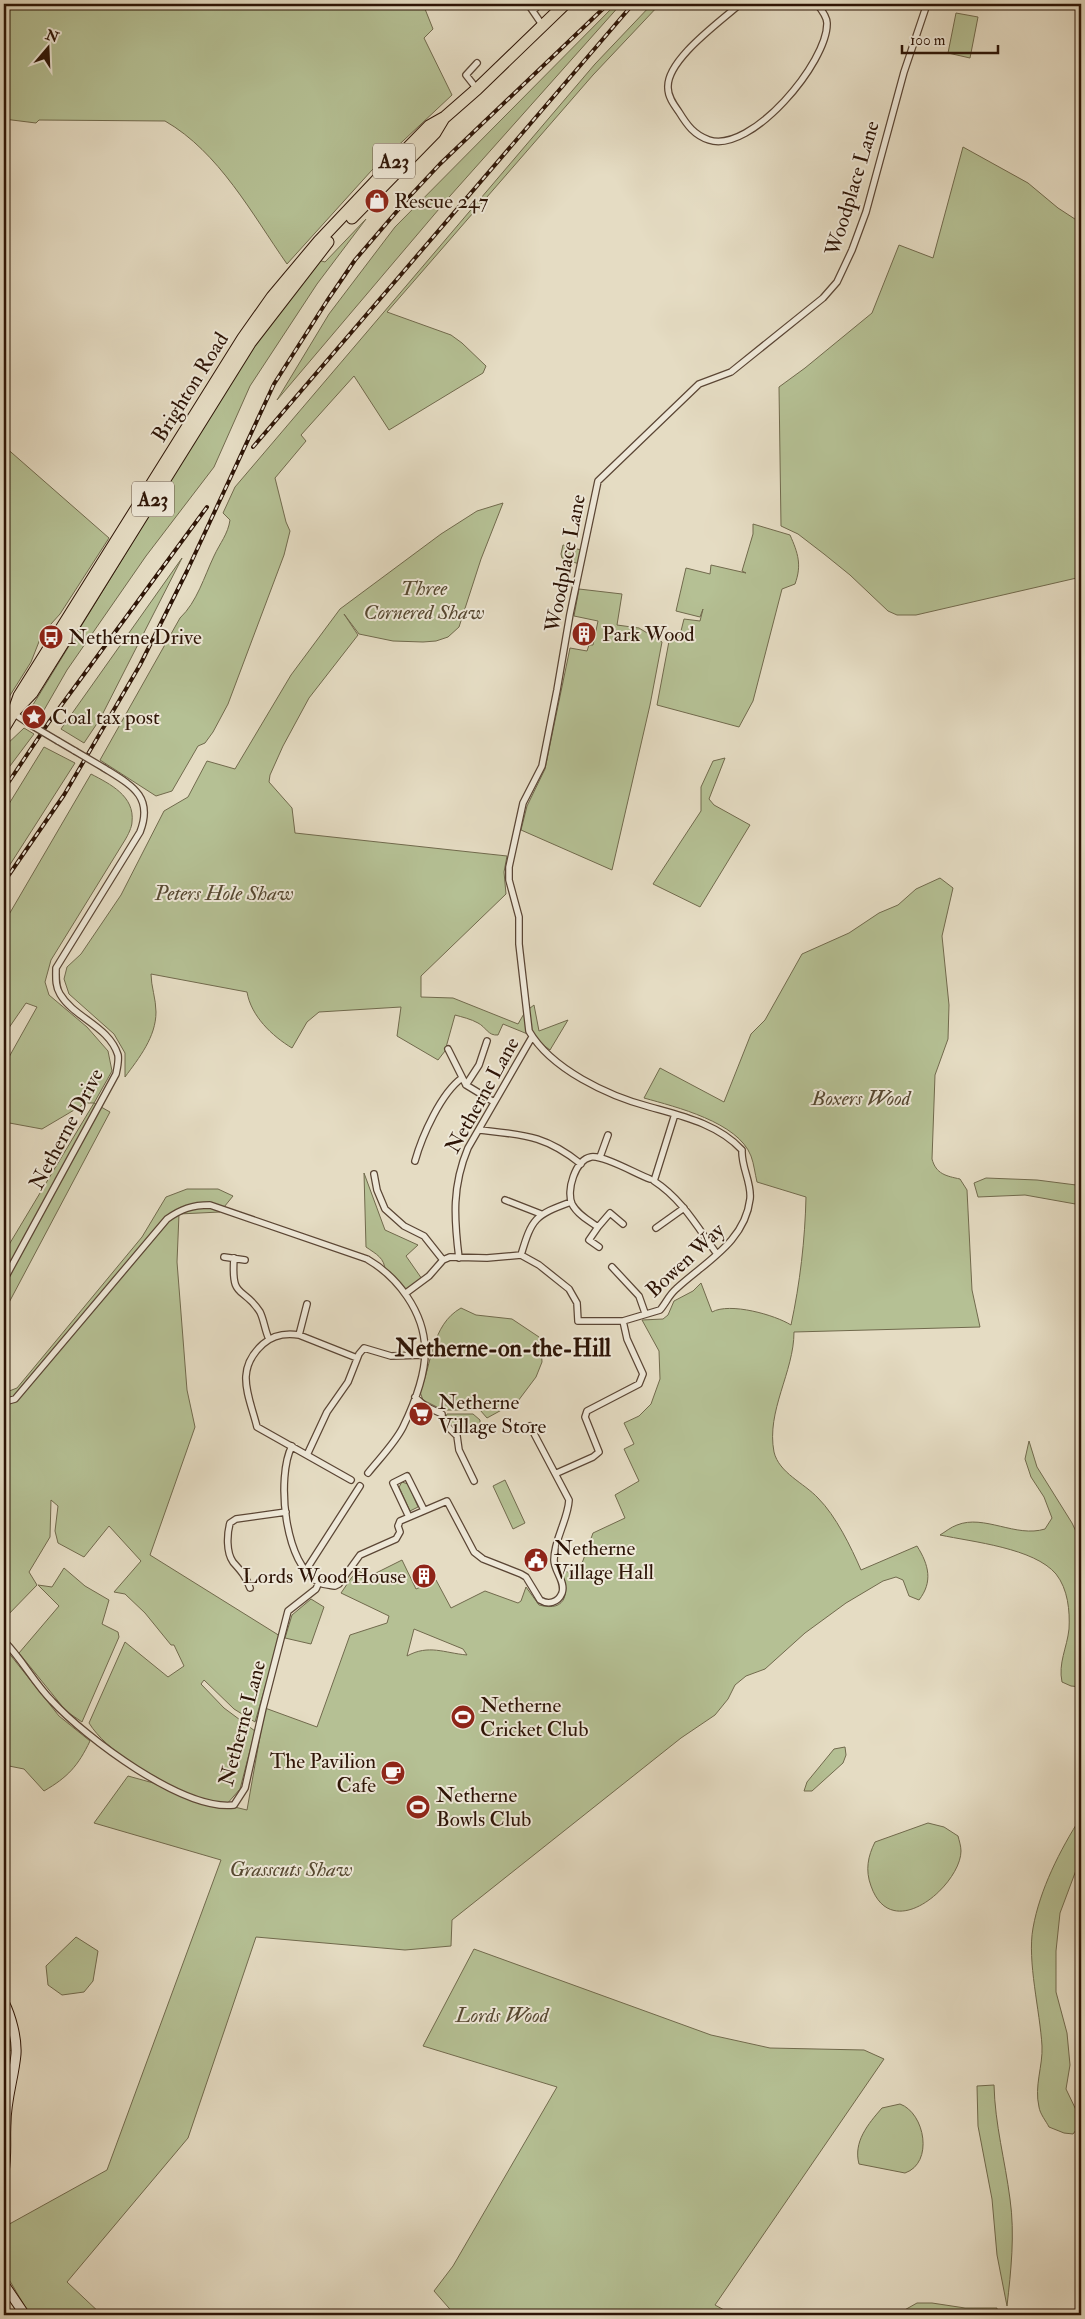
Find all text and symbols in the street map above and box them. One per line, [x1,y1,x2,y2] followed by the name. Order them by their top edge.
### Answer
[22,22,72,72] north arrow
[902,22,999,54] scale bar
[42,26,61,46] text: N
[910,31,946,50] text: 100 m
[819,117,886,260] street label: Woodplace Lane
[373,144,415,178] road number: A23
[364,188,390,214] shop icon: Rescue 247
[394,188,489,215] place label: Rescue 247
[146,327,235,447] street label: Brighton Road
[132,482,174,516] road number: A23
[539,492,592,635] street label: Woodplace Lane
[363,575,485,626] park label: Three Cornered Shaw
[571,621,597,647] building icon: Park Wood
[602,621,695,648] place label: Park Wood
[38,624,64,650] bus stop icon: Netherne Drive
[68,624,202,651] place label: Netherne Drive
[21,704,47,730] place icon: Coal tax post
[52,704,160,731] place label: Coal tax post
[153,880,294,907] park label: Peters Hole Shaw
[439,1032,526,1158] street label: Netherne Lane
[23,1064,110,1195] street label: Netherne Drive
[810,1085,912,1112] park label: Boxers Wood
[640,1217,731,1304] street label: Bowen Way
[394,1333,612,1364] district label: Netherne-on-the-Hill
[438,1389,547,1440] place label: Netherne Village Store
[408,1401,434,1427] supermarket icon: Netherne Village Store
[554,1535,655,1586] place label: Netherne Village Hall
[523,1547,549,1573] public building icon: Netherne Village Hall
[243,1563,406,1590] place label: Lords Wood House
[411,1563,437,1589] building icon: Lords Wood House
[213,1657,272,1789] street label: Netherne Lane
[480,1692,588,1743] place label: Netherne Cricket Club
[450,1704,476,1730] sports icon: Netherne Cricket Club
[270,1748,376,1799] place label: The Pavilion Cafe
[380,1760,406,1786] cafe icon: The Pavilion Cafe
[436,1782,531,1833] place label: Netherne Bowls Club
[405,1794,431,1820] sports icon: Netherne Bowls Club
[229,1856,353,1883] park label: Grasscuts Shaw
[454,2002,550,2029] park label: Lords Wood

